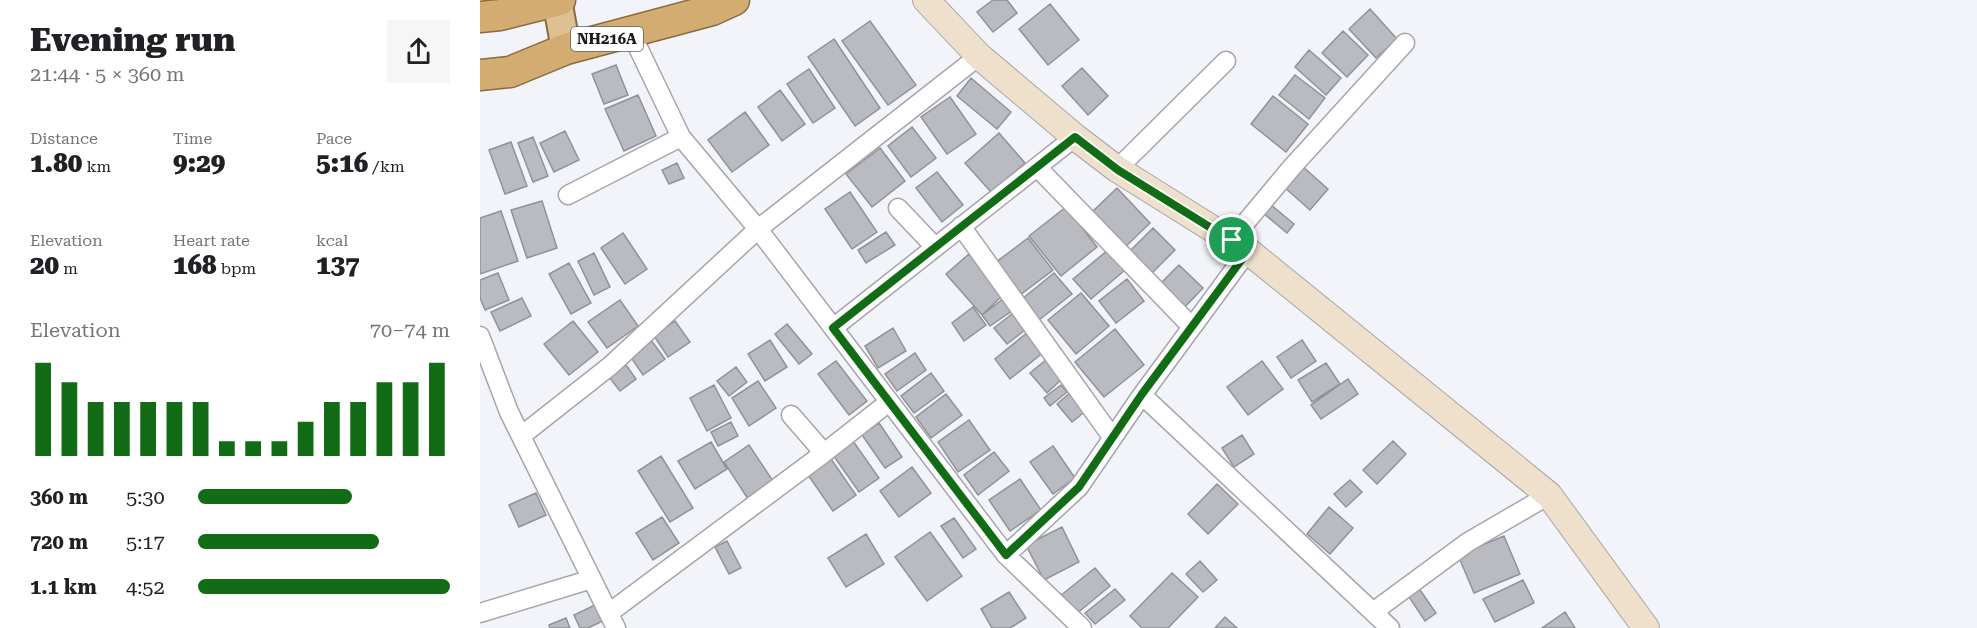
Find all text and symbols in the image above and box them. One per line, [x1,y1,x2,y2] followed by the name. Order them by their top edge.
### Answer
[30,20,235,59] text: Evening run
[387,20,450,83] button: share
[571,27,643,51] road number: NH216A
[30,62,185,86] text: 21:44 · 5 × 360 m
[30,129,98,148] text: Distance
[173,129,212,148] text: Time
[316,129,352,148] text: Pace
[30,148,82,178] text: 1.80
[173,148,225,178] text: 9:29
[316,148,368,178] text: 5:16
[82,157,111,176] text: km
[368,157,405,176] text: /km
[1206,214,1257,265] pin
[1215,223,1248,256] icon: arrive
[30,231,103,250] text: Elevation
[173,231,250,250] text: Heart rate
[316,231,348,250] text: kcal
[30,250,59,280] text: 20
[173,250,217,280] text: 168
[316,250,360,280] text: 137
[59,259,78,278] text: m
[217,259,256,278] text: bpm
[30,318,121,342] text: Elevation
[370,318,450,342] text: 70–74 m
[30,485,88,509] text: 360 m
[126,485,165,509] text: 5:30
[30,530,88,554] text: 720 m
[126,530,165,554] text: 5:17
[30,575,97,599] text: 1.1 km
[126,575,165,599] text: 4:52

